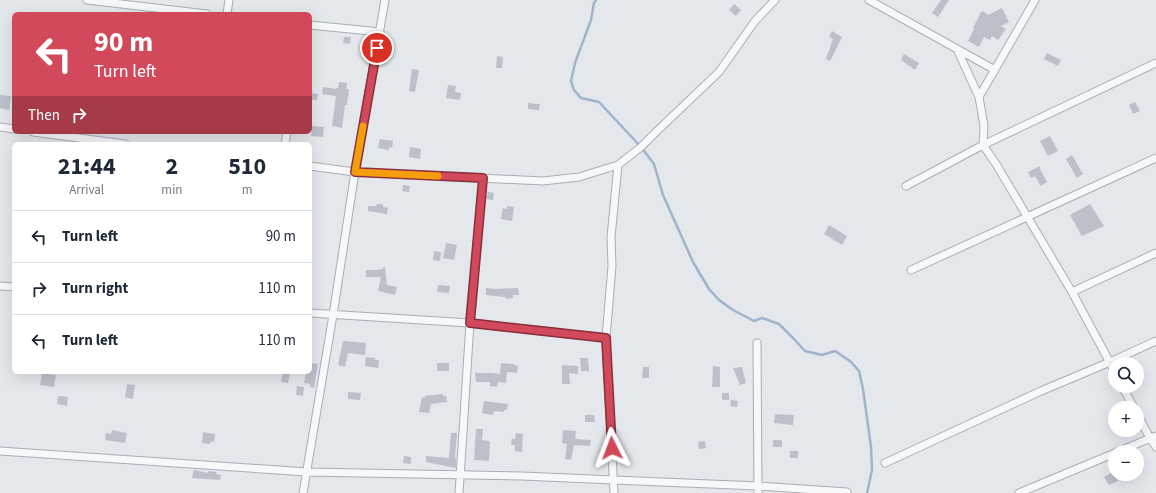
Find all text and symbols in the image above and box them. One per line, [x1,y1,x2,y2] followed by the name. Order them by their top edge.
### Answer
[94,22,153,62] text: 90 m
[28,28,80,80] icon: left
[360,31,394,65] pin
[366,37,388,59] icon: arrive
[94,59,156,84] text: Turn left
[68,104,90,126] icon: right
[28,105,60,126] text: Then
[58,149,116,184] text: 21:44
[166,149,178,184] text: 2
[228,149,266,184] text: 510
[69,181,104,199] text: Arrival
[161,181,182,199] text: min
[242,181,253,199] text: m
[28,226,50,248] icon: left
[62,226,118,247] text: Turn left
[266,226,296,247] text: 90 m
[28,278,50,300] icon: right
[62,278,128,299] text: Turn right
[258,278,296,299] text: 110 m
[28,330,50,352] icon: left
[62,330,118,351] text: Turn left
[258,330,296,351] text: 110 m
[1108,357,1144,481] map controls
[1108,357,1144,393] button: search
[1108,401,1144,437] button: +
[591,427,633,469] position arrow
[1108,445,1144,481] button: −

